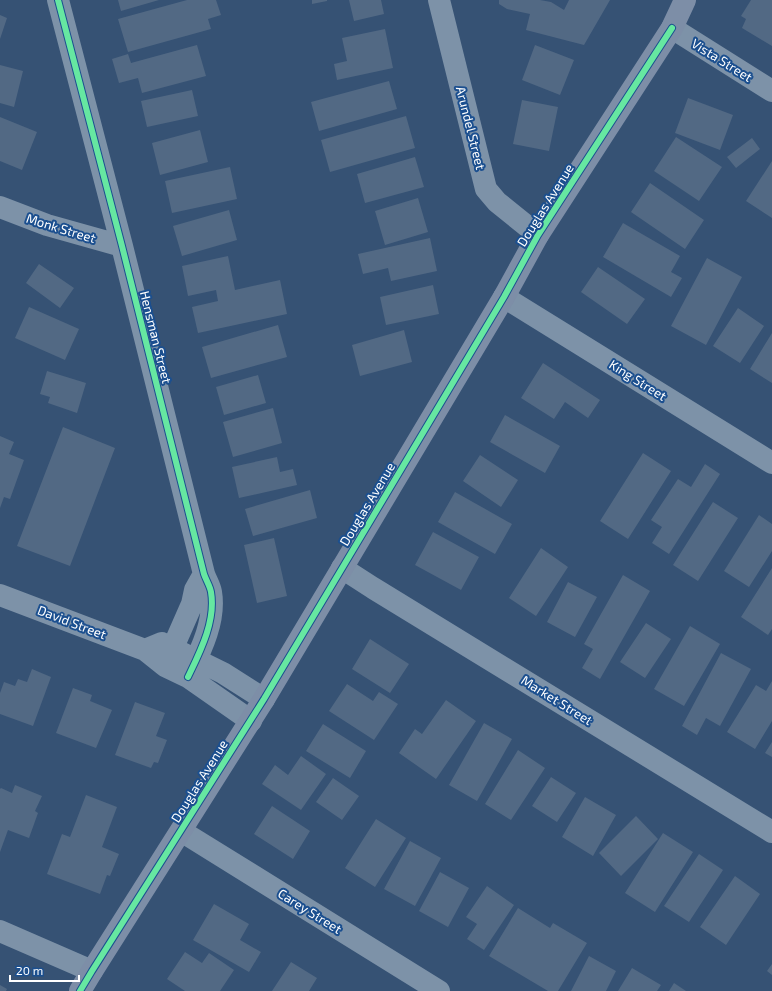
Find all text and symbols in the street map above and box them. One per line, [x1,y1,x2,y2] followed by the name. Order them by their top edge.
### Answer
[689,35,755,85] street label: Vista Street
[453,85,489,171] street label: Arundel Street
[513,161,577,249] street label: Douglas Avenue
[24,210,98,246] street label: Monk Street
[137,289,175,385] street label: Hensman Street
[606,356,670,404] street label: King Street
[336,459,398,549] street label: Douglas Avenue
[35,602,109,642] street label: David Street
[518,672,596,728] street label: Market Street
[167,737,231,825] street label: Douglas Avenue
[275,885,345,937] street label: Carey Street
[10,957,79,983] scale bar
[16,963,43,977] text: 20 m

